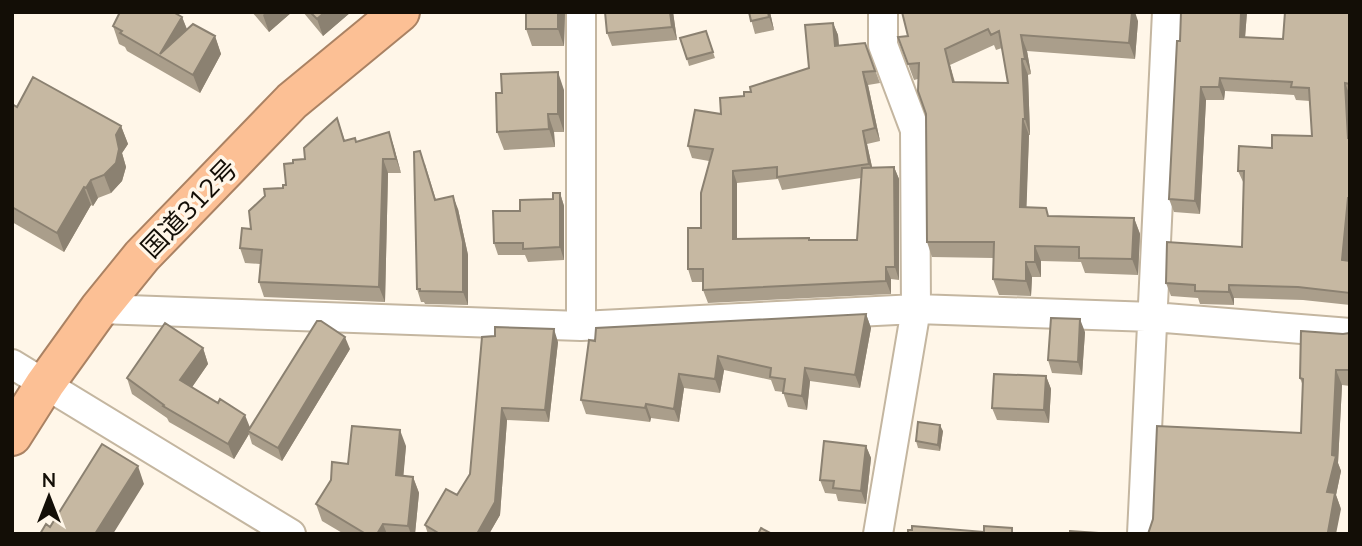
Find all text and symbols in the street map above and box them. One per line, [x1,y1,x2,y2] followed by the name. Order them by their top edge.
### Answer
[134,152,244,264] street label: 国道312号
[14,462,84,532] north arrow
[42,468,56,492] text: N

